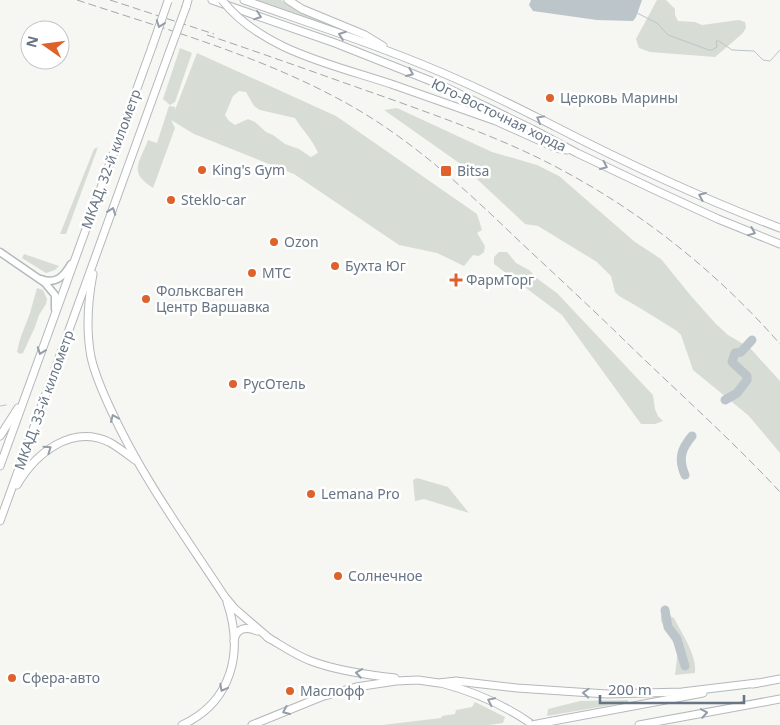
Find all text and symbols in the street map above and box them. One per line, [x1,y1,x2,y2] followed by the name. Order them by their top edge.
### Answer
[253,10,262,20] one-way arrow
[156,19,166,28] one-way arrow
[20,20,70,70] north arrow
[338,31,347,41] one-way arrow
[21,34,42,50] text: N
[405,66,414,77] one-way arrow
[429,74,570,155] street label: Юго-Восточная хорда
[76,86,145,231] street label: МКАД, 32-й километр
[560,88,678,107] place label: Церковь Марины
[544,92,556,104] marker: Церковь Марины
[536,115,545,125] one-way arrow
[212,160,285,179] place label: King's Gym
[599,160,608,170] one-way arrow
[457,161,489,180] place label: Bitsa
[196,164,208,176] marker: King's Gym
[439,164,453,178] marker: Bitsa
[181,190,246,209] place label: Steklo-car
[698,192,707,203] one-way arrow
[165,194,177,206] marker: Steklo-car
[106,208,116,216] one-way arrow
[747,226,756,237] one-way arrow
[284,232,319,251] place label: Ozon
[268,236,280,248] marker: Ozon
[345,256,406,275] place label: Бухта Юг
[329,260,341,272] marker: Бухта Юг
[262,263,291,282] place label: МТС
[246,267,258,279] marker: МТС
[466,270,534,289] place label: ФармТорг
[450,274,462,286] marker: ФармТорг
[156,281,270,316] place label: Фольксваген Центр Варшавка
[140,293,152,305] marker: Фольксваген Центр Варшавка
[9,327,78,472] street label: МКАД, 33-й километр
[37,347,47,355] one-way arrow
[243,374,306,393] place label: РусОтель
[227,378,239,390] marker: РусОтель
[110,414,121,423] one-way arrow
[42,446,52,455] one-way arrow
[321,484,400,503] place label: Lemana Pro
[305,488,317,500] marker: Lemana Pro
[348,566,423,585] place label: Солнечное
[332,570,344,582] marker: Солнечное
[22,668,100,687] place label: Сфера-авто
[355,668,364,678] one-way arrow
[6,672,18,684] marker: Сфера-авто
[600,672,744,704] scale bar
[608,679,652,699] text: 200 m
[300,681,365,700] place label: Маслофф
[219,683,229,692] one-way arrow
[284,685,296,697] marker: Маслофф
[582,687,590,698] one-way arrow
[488,697,497,707] one-way arrow
[283,706,291,716] one-way arrow
[700,709,709,719] one-way arrow

